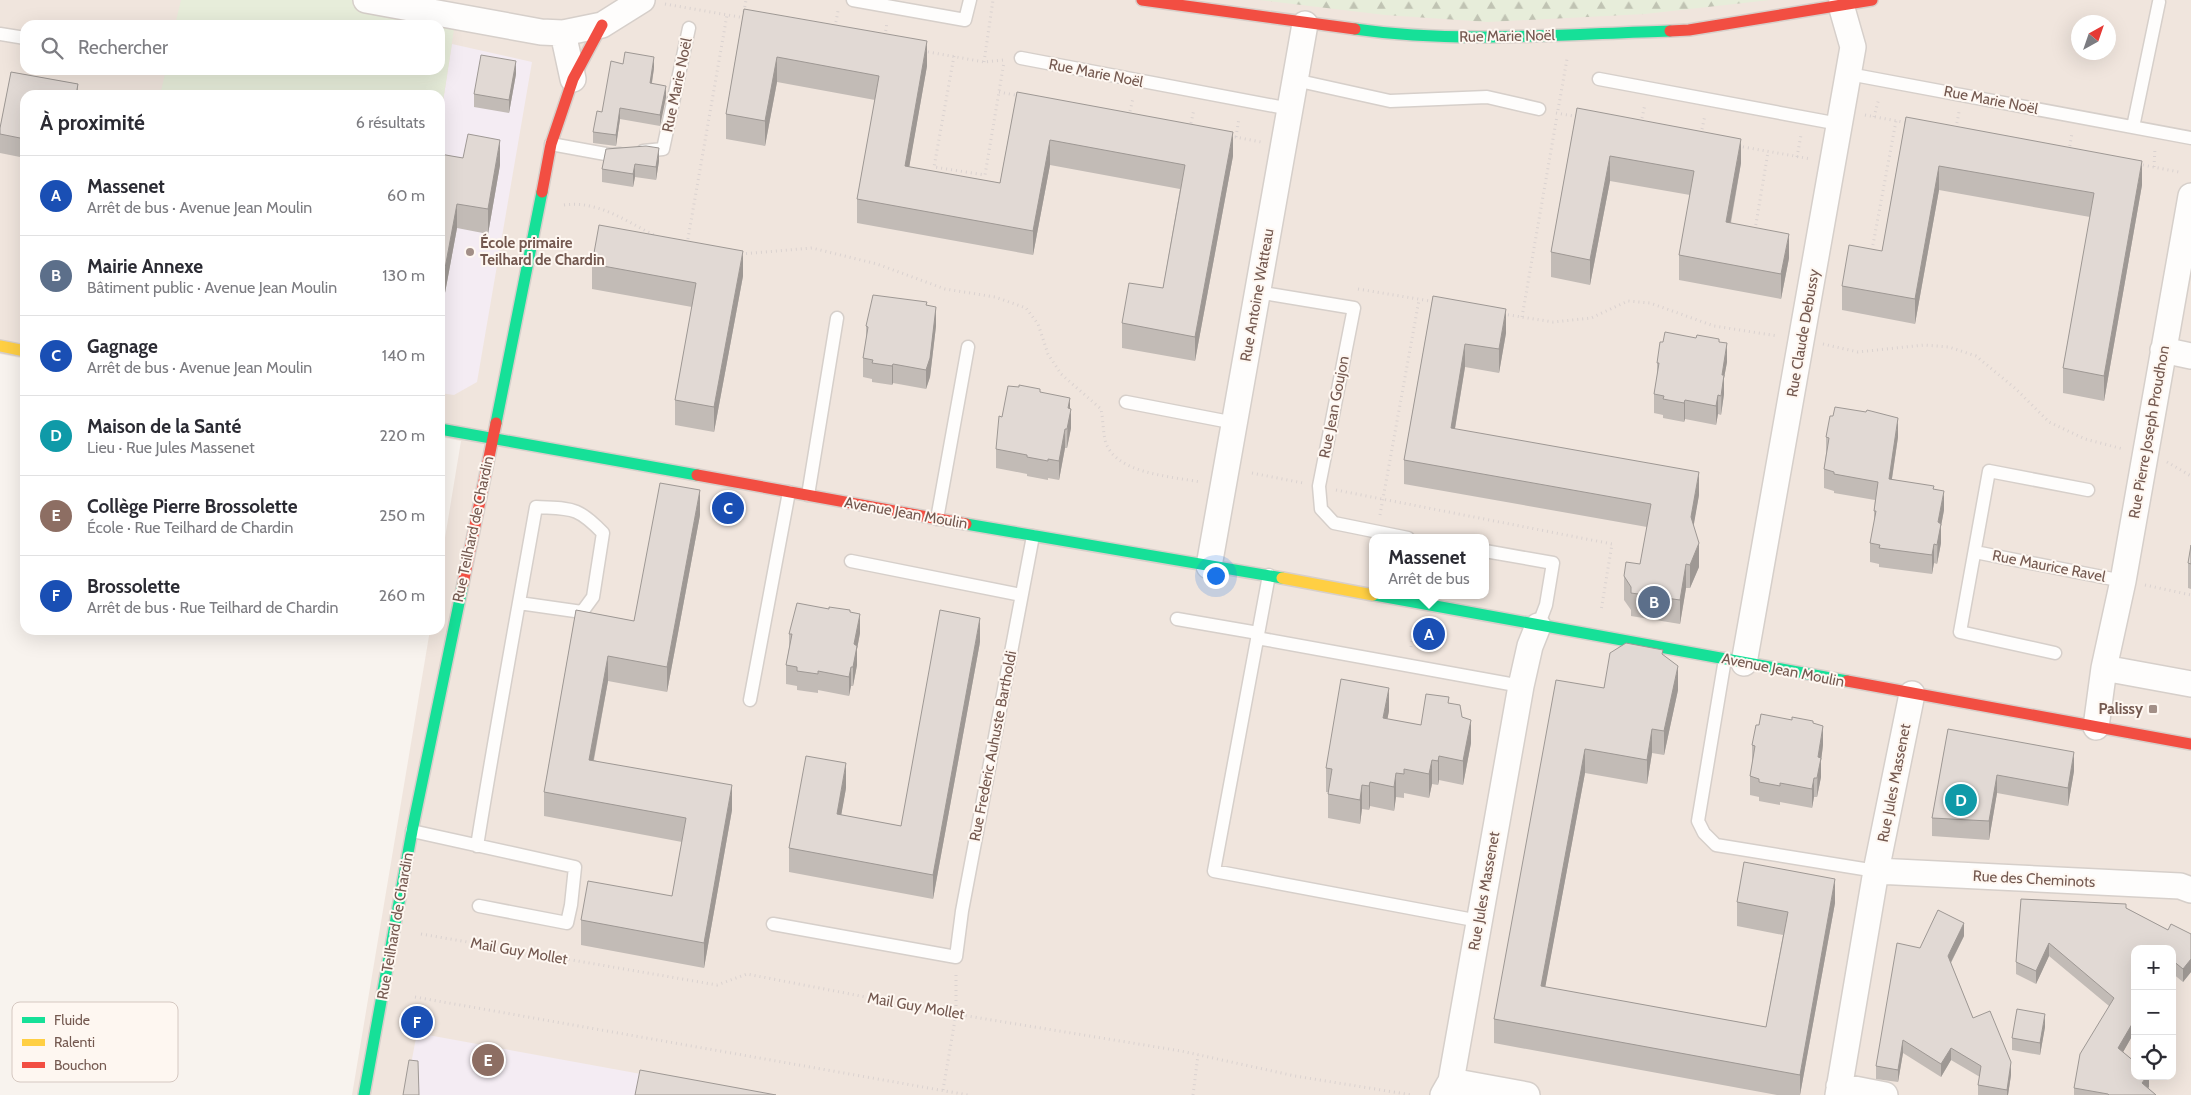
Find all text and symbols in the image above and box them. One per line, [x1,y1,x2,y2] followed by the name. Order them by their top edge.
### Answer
[2071,15,2116,60] north arrow
[20,20,445,75] search box
[1459,26,1556,46] street label: Rue Marie Noël
[38,34,66,62] icon: search
[78,36,168,59] text: Rechercher
[658,36,696,134] street label: Rue Marie Noël
[1047,55,1145,91] street label: Rue Marie Noël
[1942,82,2040,118] street label: Rue Marie Noël
[40,110,145,135] text: À proximité
[356,113,425,132] text: 6 résultats
[87,175,165,198] text: Massenet
[51,186,61,205] text: A
[387,186,425,205] text: 60 m
[87,198,312,217] text: Arrêt de bus · Avenue Jean Moulin
[1236,227,1278,363] street label: Rue Antoine Watteau
[480,233,605,269] place label: École primaire Teilhard de Chardin
[464,246,476,258] marker: École primaire Teilhard de Chardin
[87,255,203,278] text: Mairie Annexe
[51,266,61,285] text: B
[382,266,425,285] text: 130 m
[1783,267,1823,398] street label: Rue Claude Debussy
[87,278,337,297] text: Bâtiment public · Avenue Jean Moulin
[87,335,158,358] text: Gagnage
[2125,344,2173,520] street label: Rue Pierre Joseph Proudhon
[51,346,61,365] text: C
[382,346,425,365] text: 140 m
[1315,354,1353,460] street label: Rue Jean Goujon
[87,358,312,377] text: Arrêt de bus · Avenue Jean Moulin
[87,415,241,438] text: Maison de la Santé
[50,426,62,445] text: D
[379,426,425,445] text: 220 m
[87,438,255,457] text: Lieu · Rue Jules Massenet
[449,454,497,604] street label: Rue Teilhard de Chardin
[712,489,744,527] pin: C
[843,493,969,533] street label: Avenue Jean Moulin
[87,495,298,518] text: Collège Pierre Brossolette
[51,506,61,525] text: E
[379,506,425,525] text: 250 m
[87,518,293,537] text: École · Rue Teilhard de Chardin
[1369,534,1489,599] popup
[1388,546,1466,569] text: Massenet
[1991,546,2108,586] street label: Rue Maurice Ravel
[1203,563,1229,589] your location
[1388,569,1470,588] text: Arrêt de bus
[87,575,180,598] text: Brossolette
[1638,583,1670,621] pin: B
[52,586,60,605] text: F
[379,586,425,605] text: 260 m
[87,598,338,617] text: Arrêt de bus · Rue Teilhard de Chardin
[1413,615,1445,653] pin: A
[966,649,1020,843] street label: Rue Frederic Auhuste Bartholdi
[1720,649,1846,691] street label: Avenue Jean Moulin
[2098,700,2144,718] place label: Palissy
[2147,703,2159,715] marker: Palissy
[1874,722,1914,844] street label: Rue Jules Massenet
[1945,781,1977,819] pin: D
[1465,830,1503,952] street label: Rue Jules Massenet
[373,851,417,1001] street label: Rue Teilhard de Chardin
[1972,867,2096,891] street label: Rue des Cheminots
[469,934,569,968] street label: Mail Guy Mollet
[2131,945,2176,1080] map controls
[2131,945,2176,990] button: +
[866,989,966,1023] street label: Mail Guy Mollet
[2131,990,2176,1035] button: −
[12,1002,178,1082] legend
[401,1003,433,1041] pin: F
[54,1011,90,1029] text: Fluide
[54,1033,95,1051] text: Ralenti
[2131,1035,2176,1080] button: locate
[472,1041,504,1079] pin: E
[54,1056,107,1074] text: Bouchon

